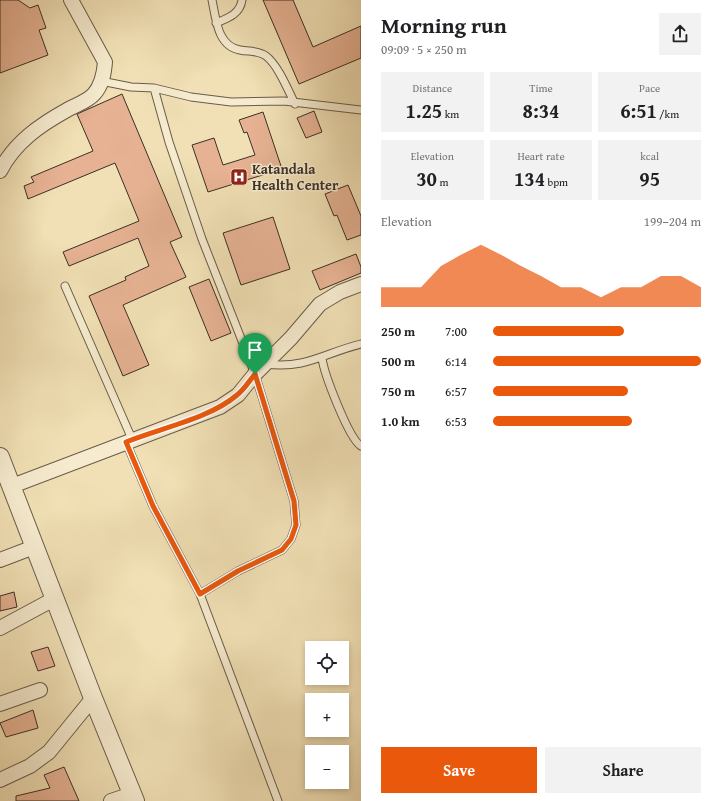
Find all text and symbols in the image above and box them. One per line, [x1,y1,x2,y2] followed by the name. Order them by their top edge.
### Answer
[381,9,507,41] text: Morning run
[659,13,701,55] button: share
[381,40,467,59] text: 09:09 · 5 × 250 m
[413,80,452,96] text: Distance
[529,80,553,96] text: Time
[639,80,660,96] text: Pace
[405,96,442,125] text: 1.25
[523,96,559,125] text: 8:34
[620,96,657,125] text: 6:51
[442,106,459,122] text: km
[657,106,679,122] text: /km
[411,148,454,164] text: Elevation
[517,148,565,164] text: Heart rate
[640,148,659,164] text: kcal
[252,159,339,195] place label: Katandala Health Center
[416,164,437,193] text: 30
[514,164,545,193] text: 134
[639,164,660,193] text: 95
[229,167,249,187] hospital icon: Katandala Health Center
[437,174,448,190] text: m
[545,174,568,190] text: bpm
[381,212,432,231] text: Elevation
[644,212,701,231] text: 199–204 m
[381,322,415,341] text: 250 m
[445,322,467,341] text: 7:00
[238,333,272,374] pin
[244,339,266,361] icon: arrive
[381,352,415,371] text: 500 m
[445,352,467,371] text: 6:14
[381,382,415,401] text: 750 m
[445,382,467,401] text: 6:57
[381,412,420,431] text: 1.0 km
[445,412,467,431] text: 6:53
[305,641,349,789] map controls
[305,641,349,685] button: locate
[305,693,349,737] button: +
[305,745,349,789] button: −
[381,747,537,793] button: Save
[545,747,701,793] button: Share

